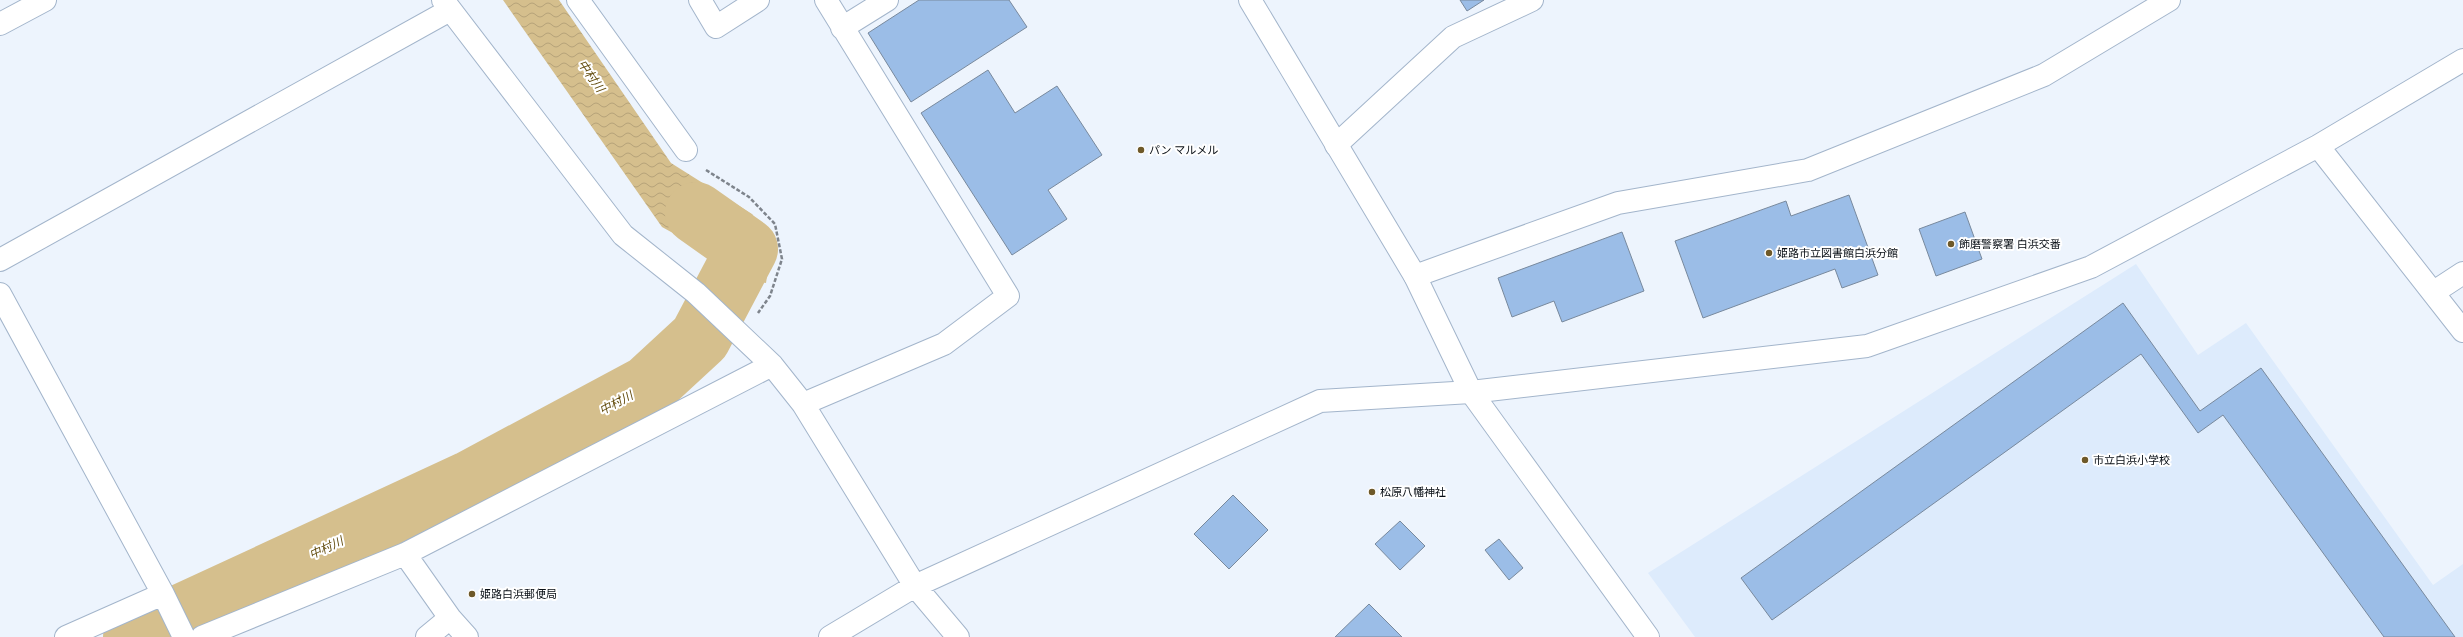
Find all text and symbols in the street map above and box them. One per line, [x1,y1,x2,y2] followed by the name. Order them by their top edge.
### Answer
[575,57,609,96] water label: 中村川
[1149,143,1218,156] place label: パン マルメル
[1136,145,1146,155] marker: パン マルメル
[1959,237,2061,250] place label: 飾磨警察署 白浜交番
[1946,239,1956,249] marker: 飾磨警察署 白浜交番
[1777,246,1898,259] place label: 姫路市立図書館白浜分館
[1764,248,1774,258] marker: 姫路市立図書館白浜分館
[596,387,637,418] water label: 中村川
[2093,453,2170,466] place label: 市立白浜小学校
[2080,455,2090,465] marker: 市立白浜小学校
[1380,485,1446,498] place label: 松原八幡神社
[1367,487,1377,497] marker: 松原八幡神社
[306,532,347,562] water label: 中村川
[480,587,557,600] place label: 姫路白浜郵便局
[467,589,477,599] marker: 姫路白浜郵便局

